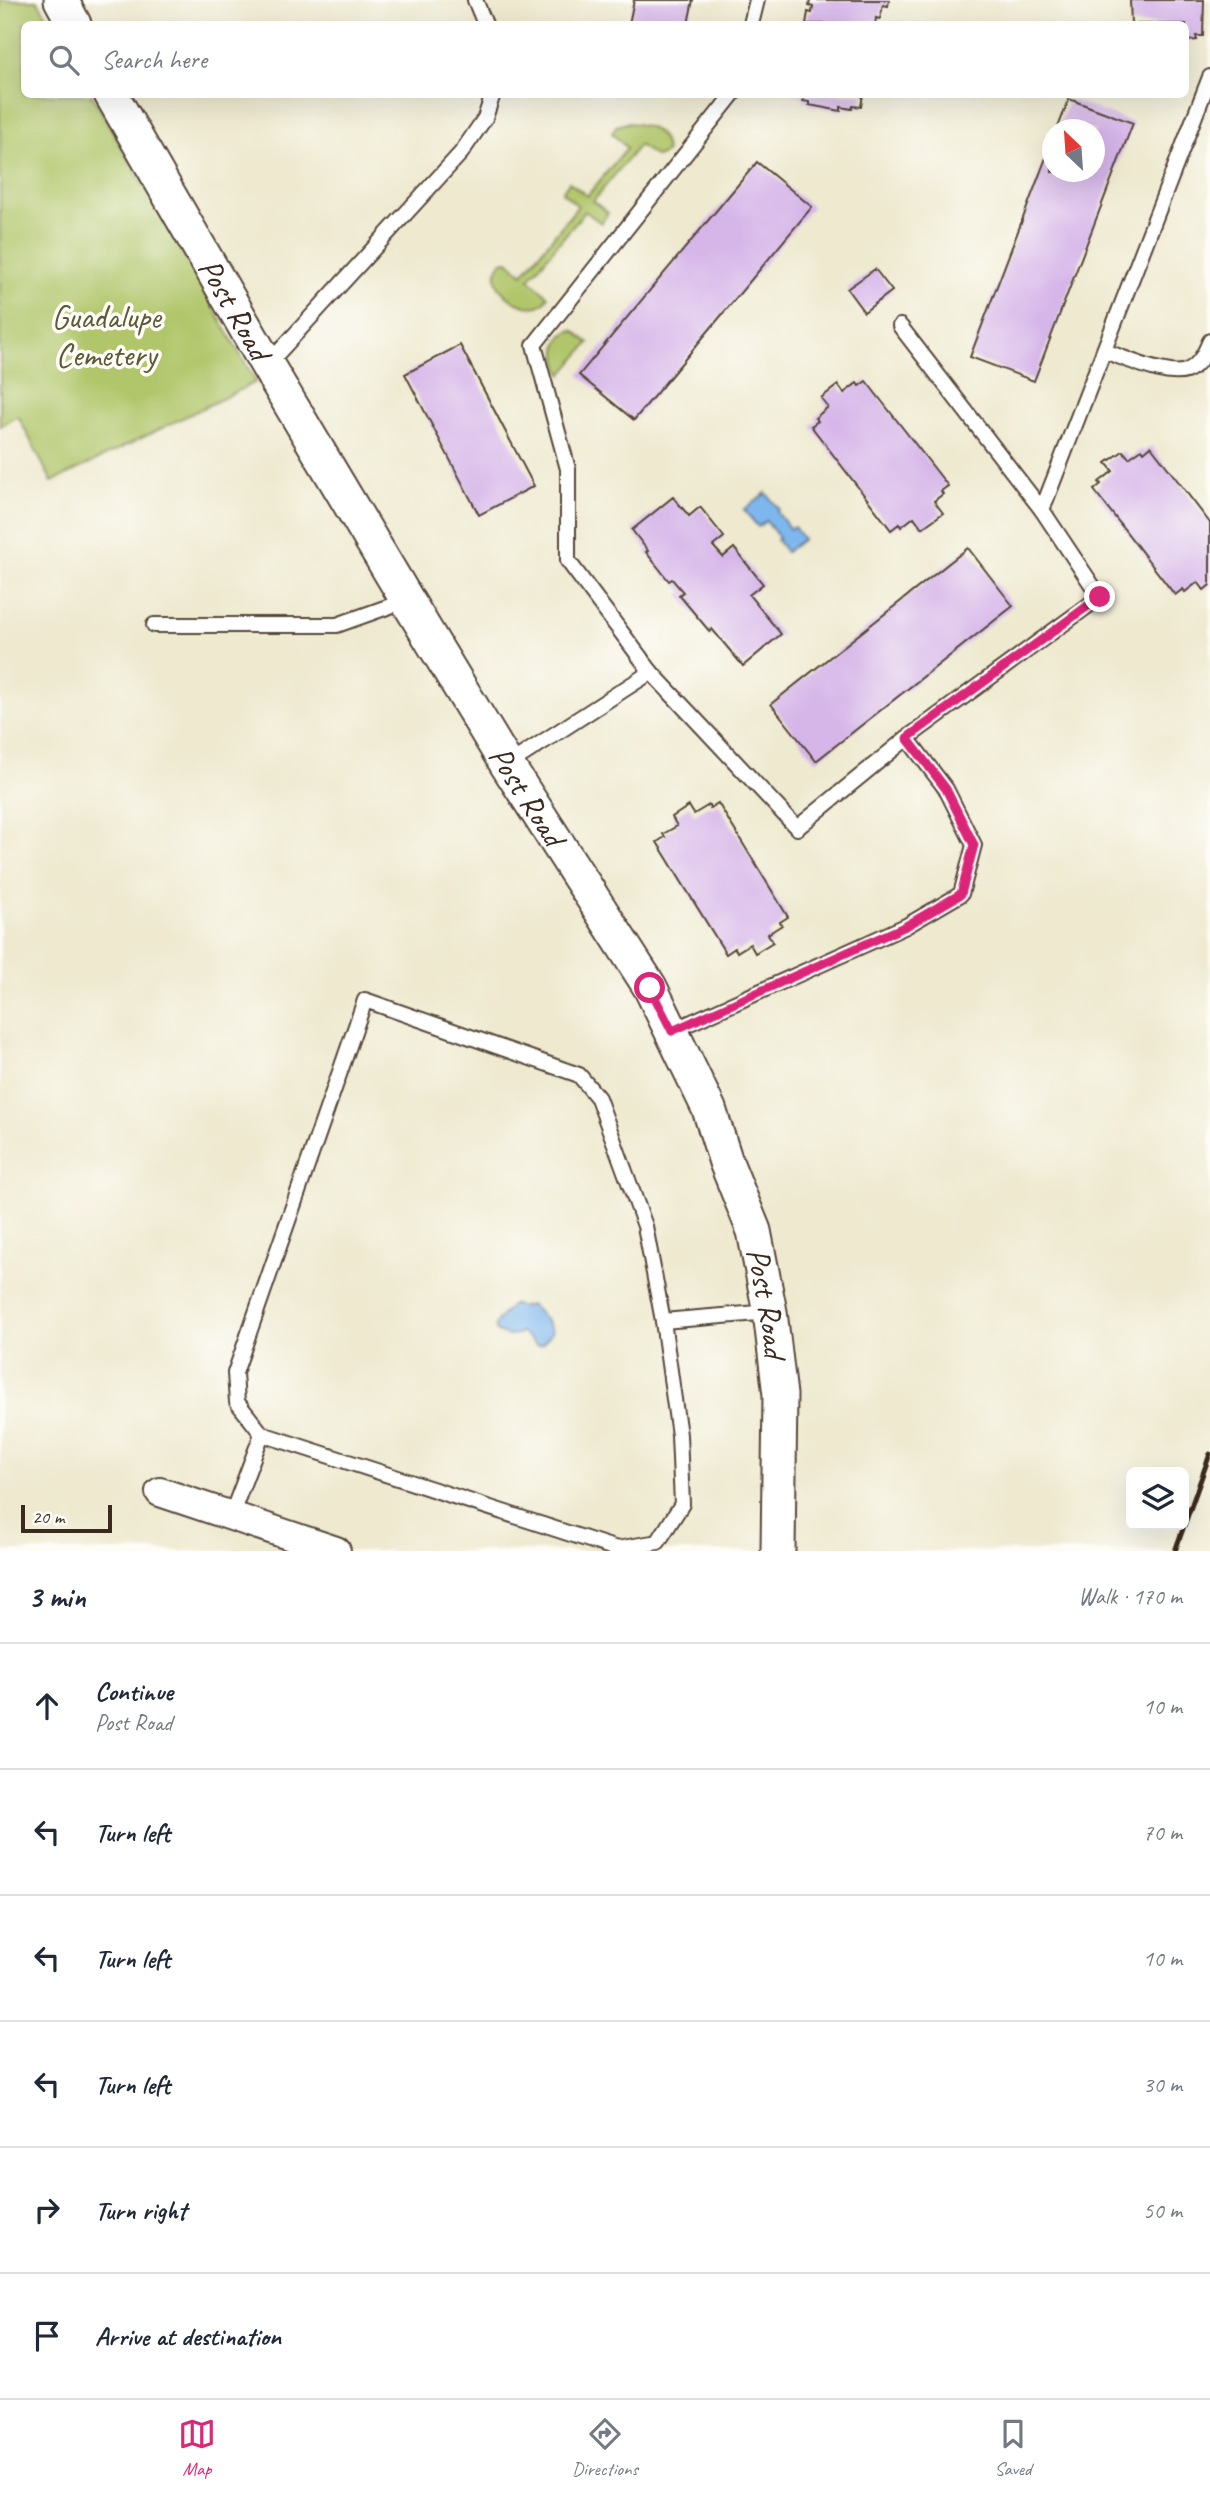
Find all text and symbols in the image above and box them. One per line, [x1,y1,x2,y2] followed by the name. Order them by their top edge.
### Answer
[21,21,1189,98] search box
[45,41,83,79] icon: search
[101,43,207,76] text: Search here
[1042,119,1105,182] north arrow
[189,250,283,372] street label: Post Road
[52,296,163,376] park label: Guadalupe Cemetery
[1084,581,1115,612] route end
[479,738,577,858] street label: Post Road
[634,972,665,1003] route start
[737,1244,797,1365] street label: Post Road
[1126,1467,1189,1530] map controls
[1126,1467,1189,1530] button: layers
[21,1502,112,1534] scale bar
[32,1505,64,1529] text: 20 m
[28,1578,85,1616] text: 3 min
[1078,1582,1182,1611] text: Walk · 170 m
[95,1675,173,1708] text: Continue
[28,1687,66,1725] icon: ahead
[1143,1692,1182,1721] text: 10 m
[95,1708,172,1737] text: Post Road
[28,1813,66,1851] icon: left
[95,1816,170,1849] text: Turn left
[1143,1818,1182,1847] text: 70 m
[28,1939,66,1977] icon: left
[95,1942,170,1975] text: Turn left
[1143,1944,1182,1973] text: 10 m
[28,2065,66,2103] icon: left
[95,2068,170,2101] text: Turn left
[1143,2070,1182,2099] text: 30 m
[28,2191,66,2229] icon: right
[95,2194,186,2227] text: Turn right
[1143,2196,1182,2225] text: 50 m
[28,2317,66,2355] icon: arrive
[95,2320,281,2353] text: Arrive at destination
[178,2415,216,2481] tab: Map
[572,2415,638,2481] tab: Directions
[994,2415,1032,2481] tab: Saved

